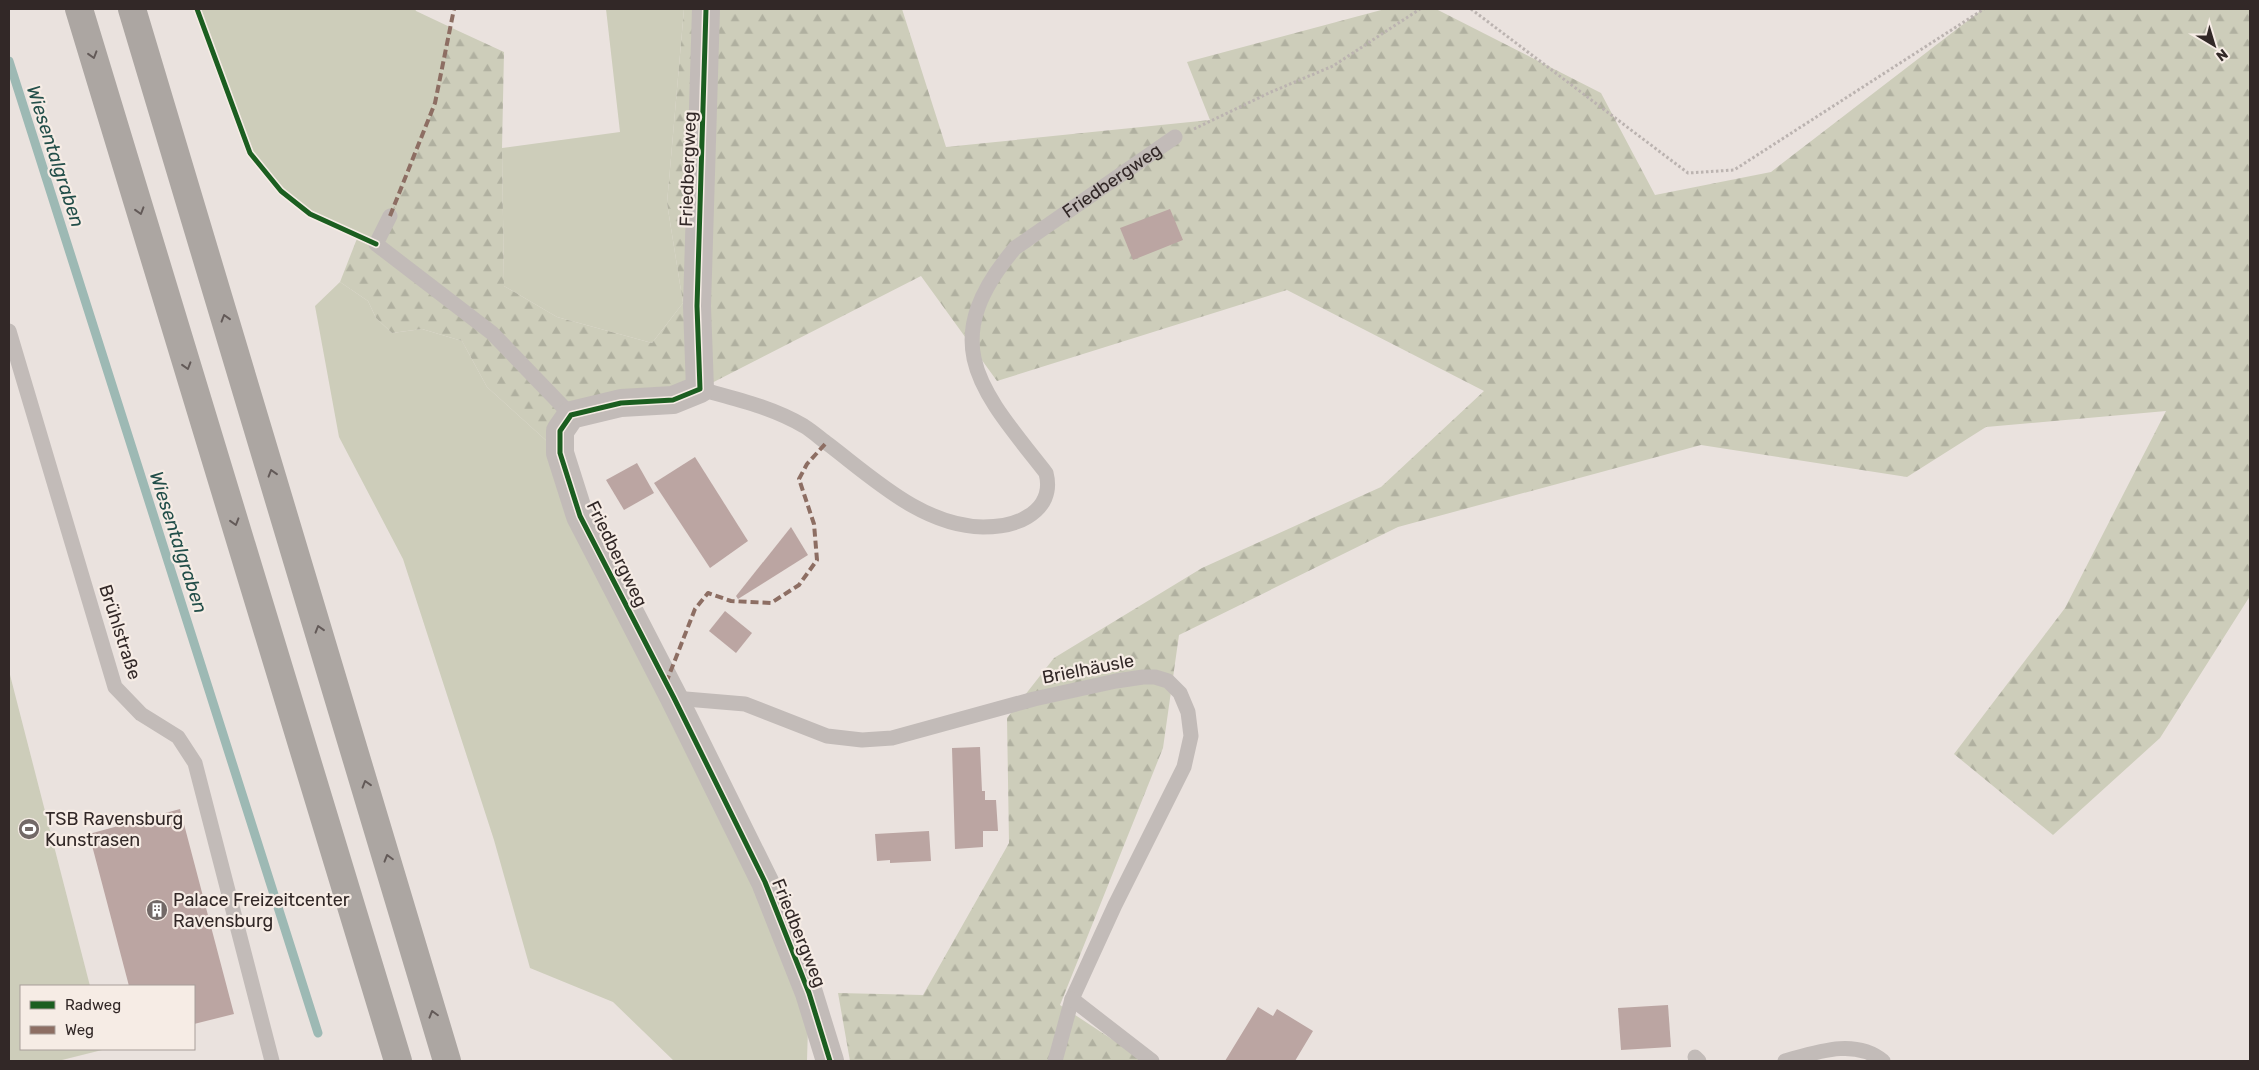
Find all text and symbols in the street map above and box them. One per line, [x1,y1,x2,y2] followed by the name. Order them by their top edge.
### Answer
[2189,20,2239,70] north arrow
[2212,45,2231,65] text: N
[87,51,97,59] one-way arrow
[22,82,89,230] water label: Wiesentalgraben
[675,111,701,227] street label: Friedbergweg
[1058,139,1166,223] street label: Friedbergweg
[135,206,145,215] one-way arrow
[221,314,231,322] one-way arrow
[182,362,192,370] one-way arrow
[145,468,212,616] water label: Wiesentalgraben
[268,470,278,478] one-way arrow
[582,497,652,611] street label: Friedbergweg
[229,517,239,526] one-way arrow
[94,582,146,682] street label: Brühlstraße
[314,625,324,633] one-way arrow
[1040,649,1136,689] street label: Brielhäusle
[361,781,371,789] one-way arrow
[45,808,183,851] place label: TSB Ravensburg Kunstrasen
[17,817,41,841] sports icon: TSB Ravensburg Kunstrasen
[383,854,394,863] one-way arrow
[767,875,831,991] street label: Friedbergweg
[173,889,350,932] place label: Palace Freizeitcenter Ravensburg
[145,898,169,922] building icon: Palace Freizeitcenter Ravensburg
[20,985,195,1050] legend
[65,996,121,1014] text: Radweg
[429,1011,439,1019] one-way arrow
[65,1021,94,1039] text: Weg

